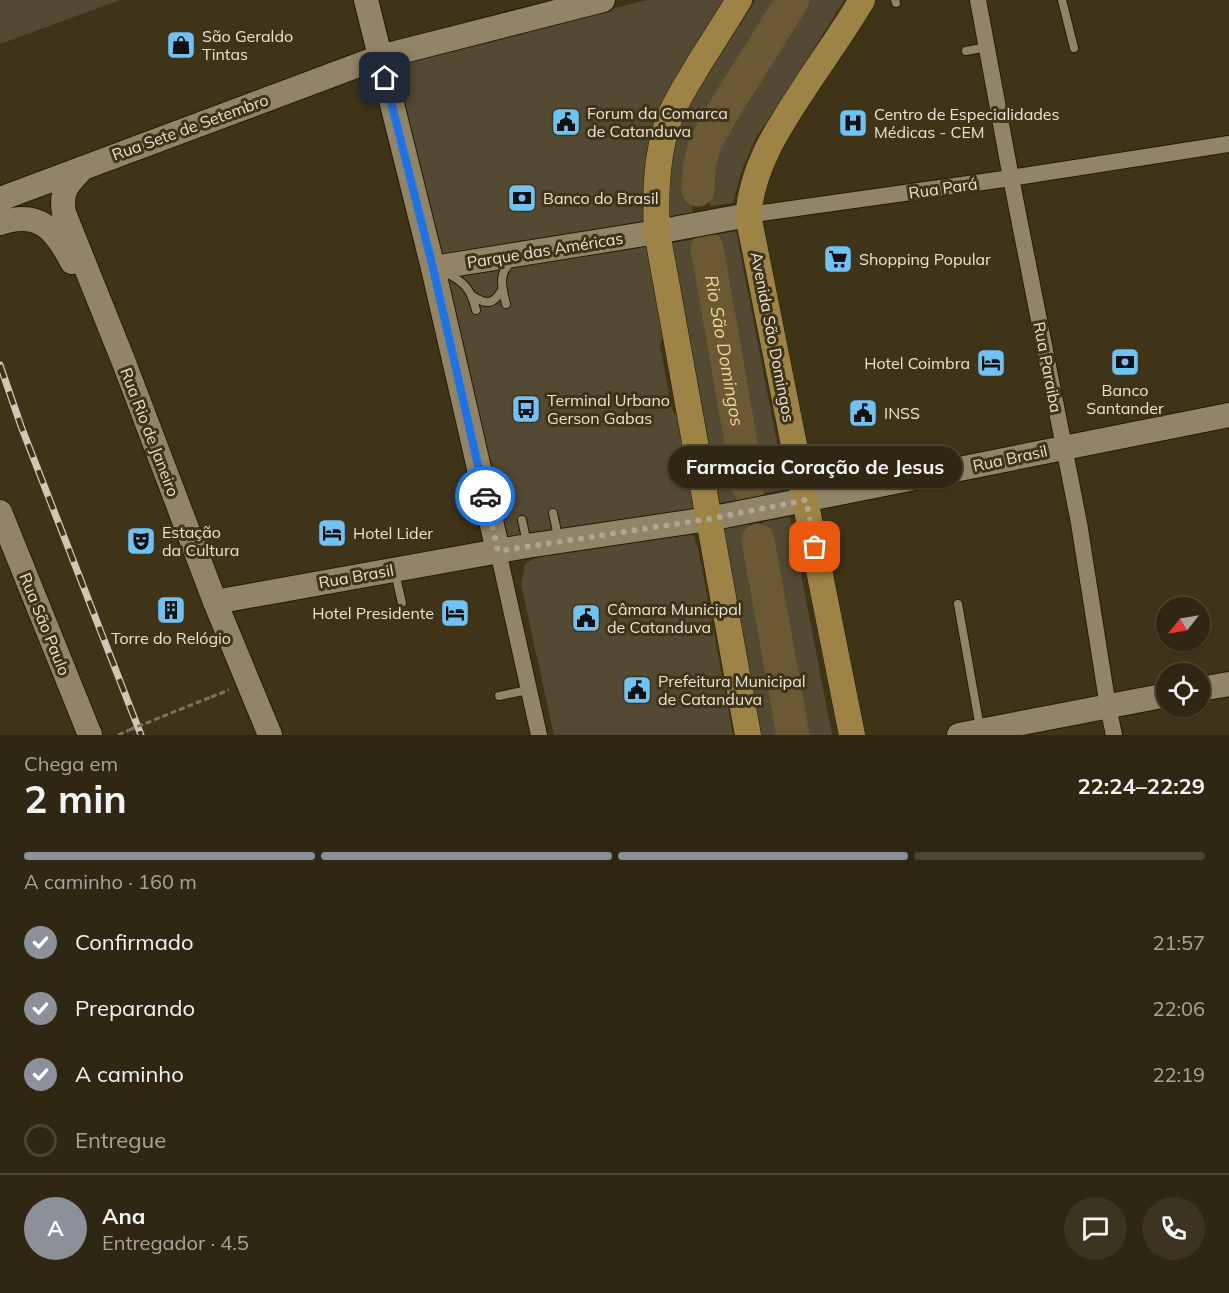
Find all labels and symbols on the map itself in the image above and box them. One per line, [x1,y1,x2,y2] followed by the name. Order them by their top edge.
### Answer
[202,26,293,64] place label: São Geraldo Tintas
[165,29,197,61] shop icon: São Geraldo Tintas
[359,52,410,103] pin
[109,89,271,165] street label: Rua Sete de Setembro
[587,103,728,141] place label: Forum da Comarca de Catanduva
[874,104,1060,142] place label: Centro de Especialidades Médicas - CEM
[550,106,582,138] public building icon: Forum da Comarca de Catanduva
[837,107,869,139] hospital icon: Centro de Especialidades Médicas - CEM
[907,173,979,203] street label: Rua Pará
[506,182,538,214] bank icon: Banco do Brasil
[543,188,659,208] place label: Banco do Brasil
[465,228,625,272] street label: Parque das Américas
[822,243,854,275] supermarket icon: Shopping Popular
[859,249,991,269] place label: Shopping Popular
[747,250,799,424] street label: Avenida São Domingos
[700,273,749,428] water label: Rio São Domingos
[1029,320,1067,414] street label: Rua Paraiba
[1109,346,1141,378] bank icon: Banco Santander
[975,347,1007,379] hotel icon: Hotel Coimbra
[864,353,970,373] place label: Hotel Coimbra
[116,365,184,499] street label: Rua Rio de Janeiro
[1086,380,1164,418] place label: Banco Santander
[547,390,670,428] place label: Terminal Urbano Gerson Gabas
[510,393,542,425] bus stop icon: Terminal Urbano Gerson Gabas
[847,397,879,429] public building icon: INSS
[884,403,920,423] place label: INSS
[971,440,1049,476] street label: Rua Brasil
[668,445,962,487] callout: Farmacia Coração de Jesus
[455,466,515,526] courier
[316,517,348,549] hotel icon: Hotel Lider
[789,521,840,572] pin
[162,522,239,560] place label: Estação da Cultura
[353,523,433,543] place label: Hotel Lider
[125,525,157,557] theatre icon: Estação da Cultura
[317,560,395,592] street label: Rua Brasil
[15,570,75,678] street label: Rua São Paulo
[155,594,187,626] building icon: Torre do Relógio
[439,597,471,629] hotel icon: Hotel Presidente
[1156,597,1210,651] north arrow
[607,599,742,637] place label: Câmara Municipal de Catanduva
[570,602,602,634] public building icon: Câmara Municipal de Catanduva
[312,603,434,623] place label: Hotel Presidente
[111,628,231,648] place label: Torre do Relógio
[658,671,806,709] place label: Prefeitura Municipal de Catanduva
[621,674,653,706] public building icon: Prefeitura Municipal de Catanduva

